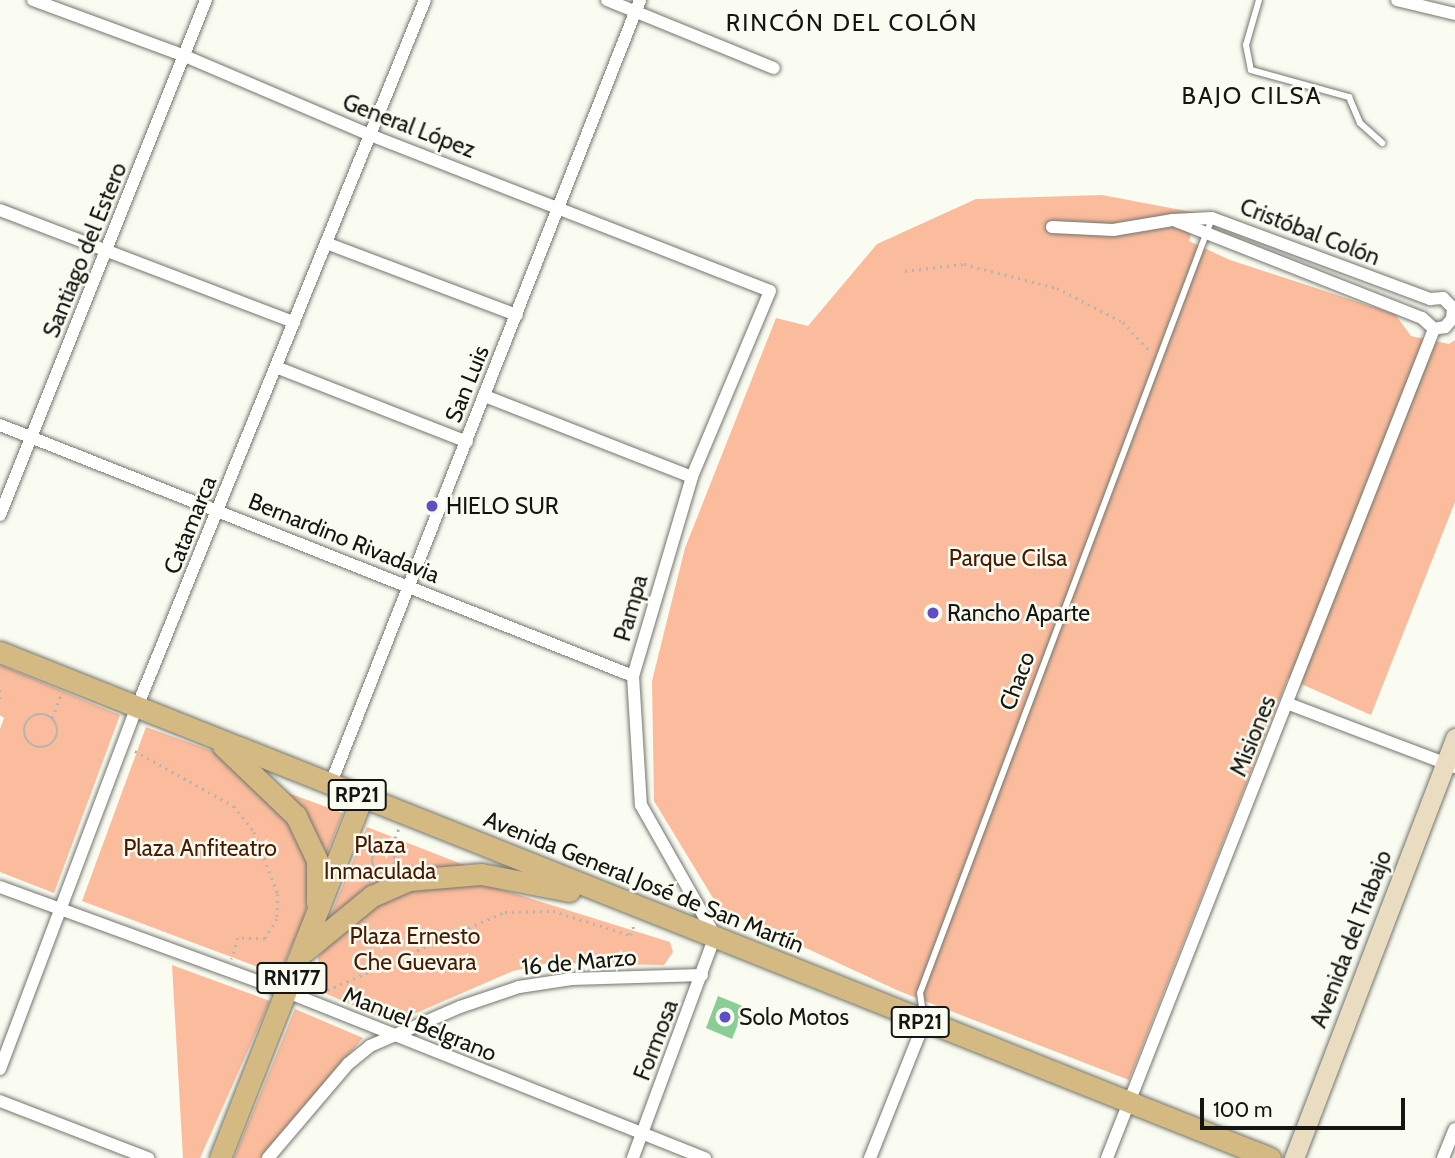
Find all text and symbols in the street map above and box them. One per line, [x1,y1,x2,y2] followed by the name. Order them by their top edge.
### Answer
[728,9,976,37] district label: RINCÓN DEL COLÓN
[1183,82,1321,110] district label: BAJO CILSA
[339,88,479,164] street label: General López
[37,158,133,342] street label: Santiago del Estero
[1236,193,1384,271] street label: Cristóbal Colón
[439,342,495,426] street label: San Luis
[158,472,222,578] street label: Catamarca
[245,487,443,589] street label: Bernardino Rivadavia
[446,492,559,520] place label: HIELO SUR
[424,498,440,514] marker: HIELO SUR
[949,544,1067,572] park label: Parque Cilsa
[608,572,654,644] street label: Pampa
[947,599,1090,627] place label: Rancho Aparte
[925,605,941,621] marker: Rancho Aparte
[993,648,1041,714] street label: Chaco
[1224,692,1282,780] street label: Misiones
[327,778,387,812] road number: RP21
[480,805,808,959] street label: Avenida General José de San Martín
[324,831,436,885] park label: Plaza Inmaculada
[123,834,277,862] park label: Plaza Anfiteatro
[1304,846,1398,1032] street label: Avenida del Trabajo
[350,922,480,976] park label: Plaza Ernesto Che Guevara
[520,943,638,981] street label: 16 de Marzo
[255,960,329,996] road number: RN177
[339,981,501,1067] street label: Manuel Belgrano
[628,996,684,1084] street label: Formosa
[739,1003,849,1031] place label: Solo Motos
[890,1004,950,1040] road number: RP21
[717,1009,733,1025] marker: Solo Motos
[1203,1084,1408,1128] scale bar
[1213,1097,1272,1122] text: 100 m

